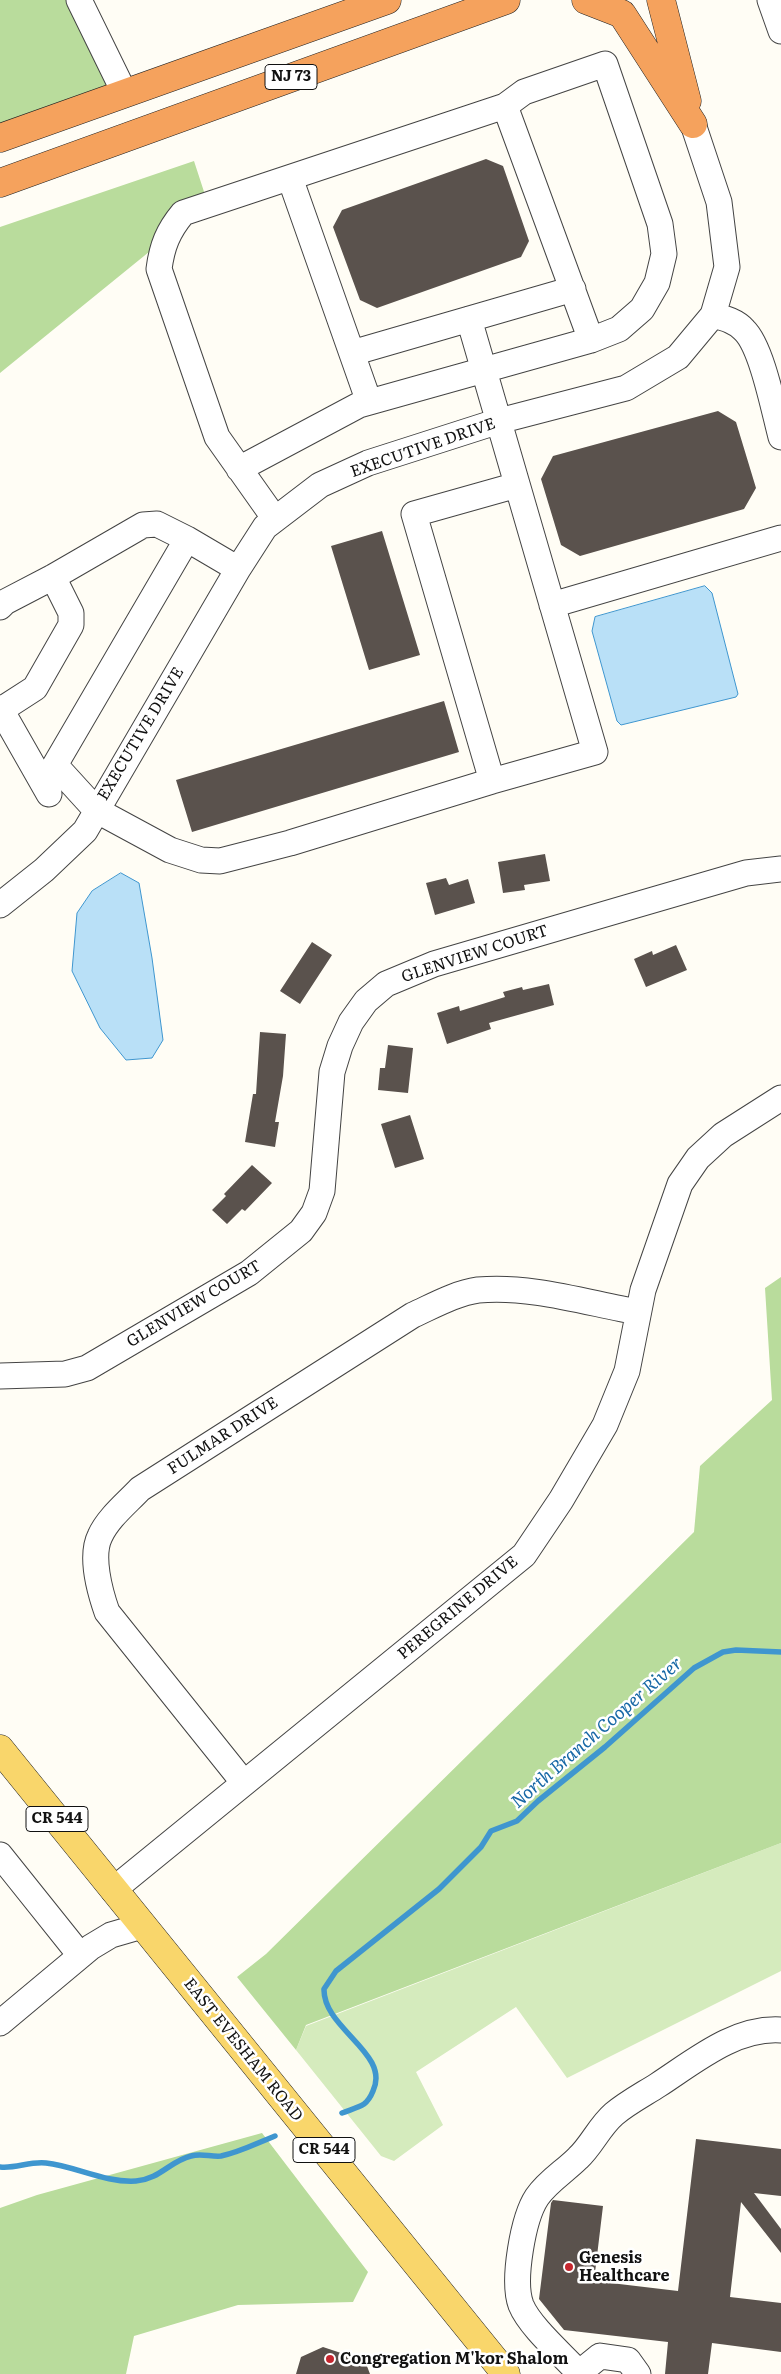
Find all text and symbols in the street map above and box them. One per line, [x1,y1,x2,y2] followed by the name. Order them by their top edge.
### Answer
[265,64,317,90] road number: NJ 73
[348,414,498,482] street label: EXECUTIVE DRIVE
[94,664,188,804] street label: EXECUTIVE DRIVE
[399,921,551,987] street label: GLENVIEW COURT
[123,1256,265,1352] street label: GLENVIEW COURT
[164,1393,282,1479] street label: FULMAR DRIVE
[394,1552,522,1664] street label: PEREGRINE DRIVE
[507,1653,687,1813] water label: North Branch Cooper River
[26,1806,88,1832] road number: CR 544
[179,1975,307,2125] street label: EAST EVESHAM ROAD
[293,2138,355,2162] road number: CR 544
[579,2248,669,2286] place label: Genesis Healthcare
[563,2261,575,2273] marker: Genesis Healthcare
[340,2349,568,2369] place label: Congregation M'kor Shalom
[324,2353,336,2365] marker: Congregation M'kor Shalom

